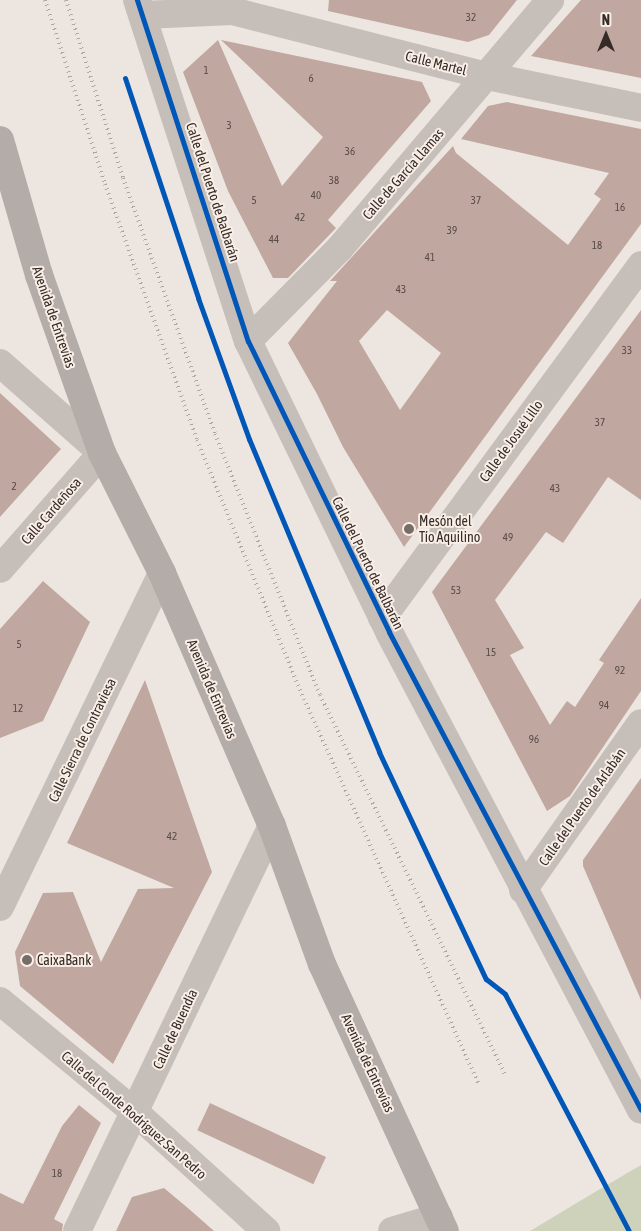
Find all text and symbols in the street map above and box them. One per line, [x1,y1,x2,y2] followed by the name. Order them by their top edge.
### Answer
[466,10,476,24] house number: 32
[581,10,631,60] north arrow
[602,12,610,28] text: N
[404,47,468,79] street label: Calle Martel
[203,63,209,77] house number: 1
[308,71,314,85] house number: 6
[226,118,232,132] house number: 3
[183,120,243,264] street label: Calle del Puerto de Balbarán
[359,125,447,223] street label: Calle de García Llamas
[345,144,355,158] house number: 36
[329,173,339,187] house number: 38
[311,188,321,202] house number: 40
[251,193,257,207] house number: 5
[471,193,481,207] house number: 37
[615,200,625,214] house number: 16
[295,210,305,224] house number: 42
[447,223,457,237] house number: 39
[269,232,279,246] house number: 44
[592,238,602,252] house number: 18
[425,250,435,264] house number: 41
[29,264,79,370] street label: Avenida de Entrevías
[396,282,406,296] house number: 43
[622,343,632,357] house number: 33
[476,397,546,485] street label: Calle de Josué Lillo
[595,415,605,429] house number: 37
[17,474,85,548] street label: Calle Cardeñosa
[11,479,17,493] house number: 2
[550,481,560,495] house number: 43
[329,494,407,632] street label: Calle del Puerto de Balbarán
[419,513,480,546] place label: Mesón del Tío Aquilino
[403,523,415,535] marker: Mesón del Tío Aquilino
[503,530,513,544] house number: 49
[451,583,461,597] house number: 53
[16,637,22,651] house number: 5
[183,637,241,741] street label: Avenida de Entrevías
[486,645,496,659] house number: 15
[615,663,625,677] house number: 92
[45,675,119,805] street label: Calle Sierra de Contraviesa
[599,698,609,712] house number: 94
[13,701,23,715] house number: 12
[529,732,539,746] house number: 96
[535,745,629,869] street label: Calle del Puerto de Arlabán
[167,829,177,843] house number: 42
[37,952,91,968] place label: CaixaBank
[21,954,33,966] marker: CaixaBank
[149,986,201,1072] street label: Calle de Buendía
[338,1011,398,1115] street label: Avenida de Entrevías
[58,1047,210,1183] street label: Calle del Conde Rodríguez San Pedro
[52,1166,62,1180] house number: 18

